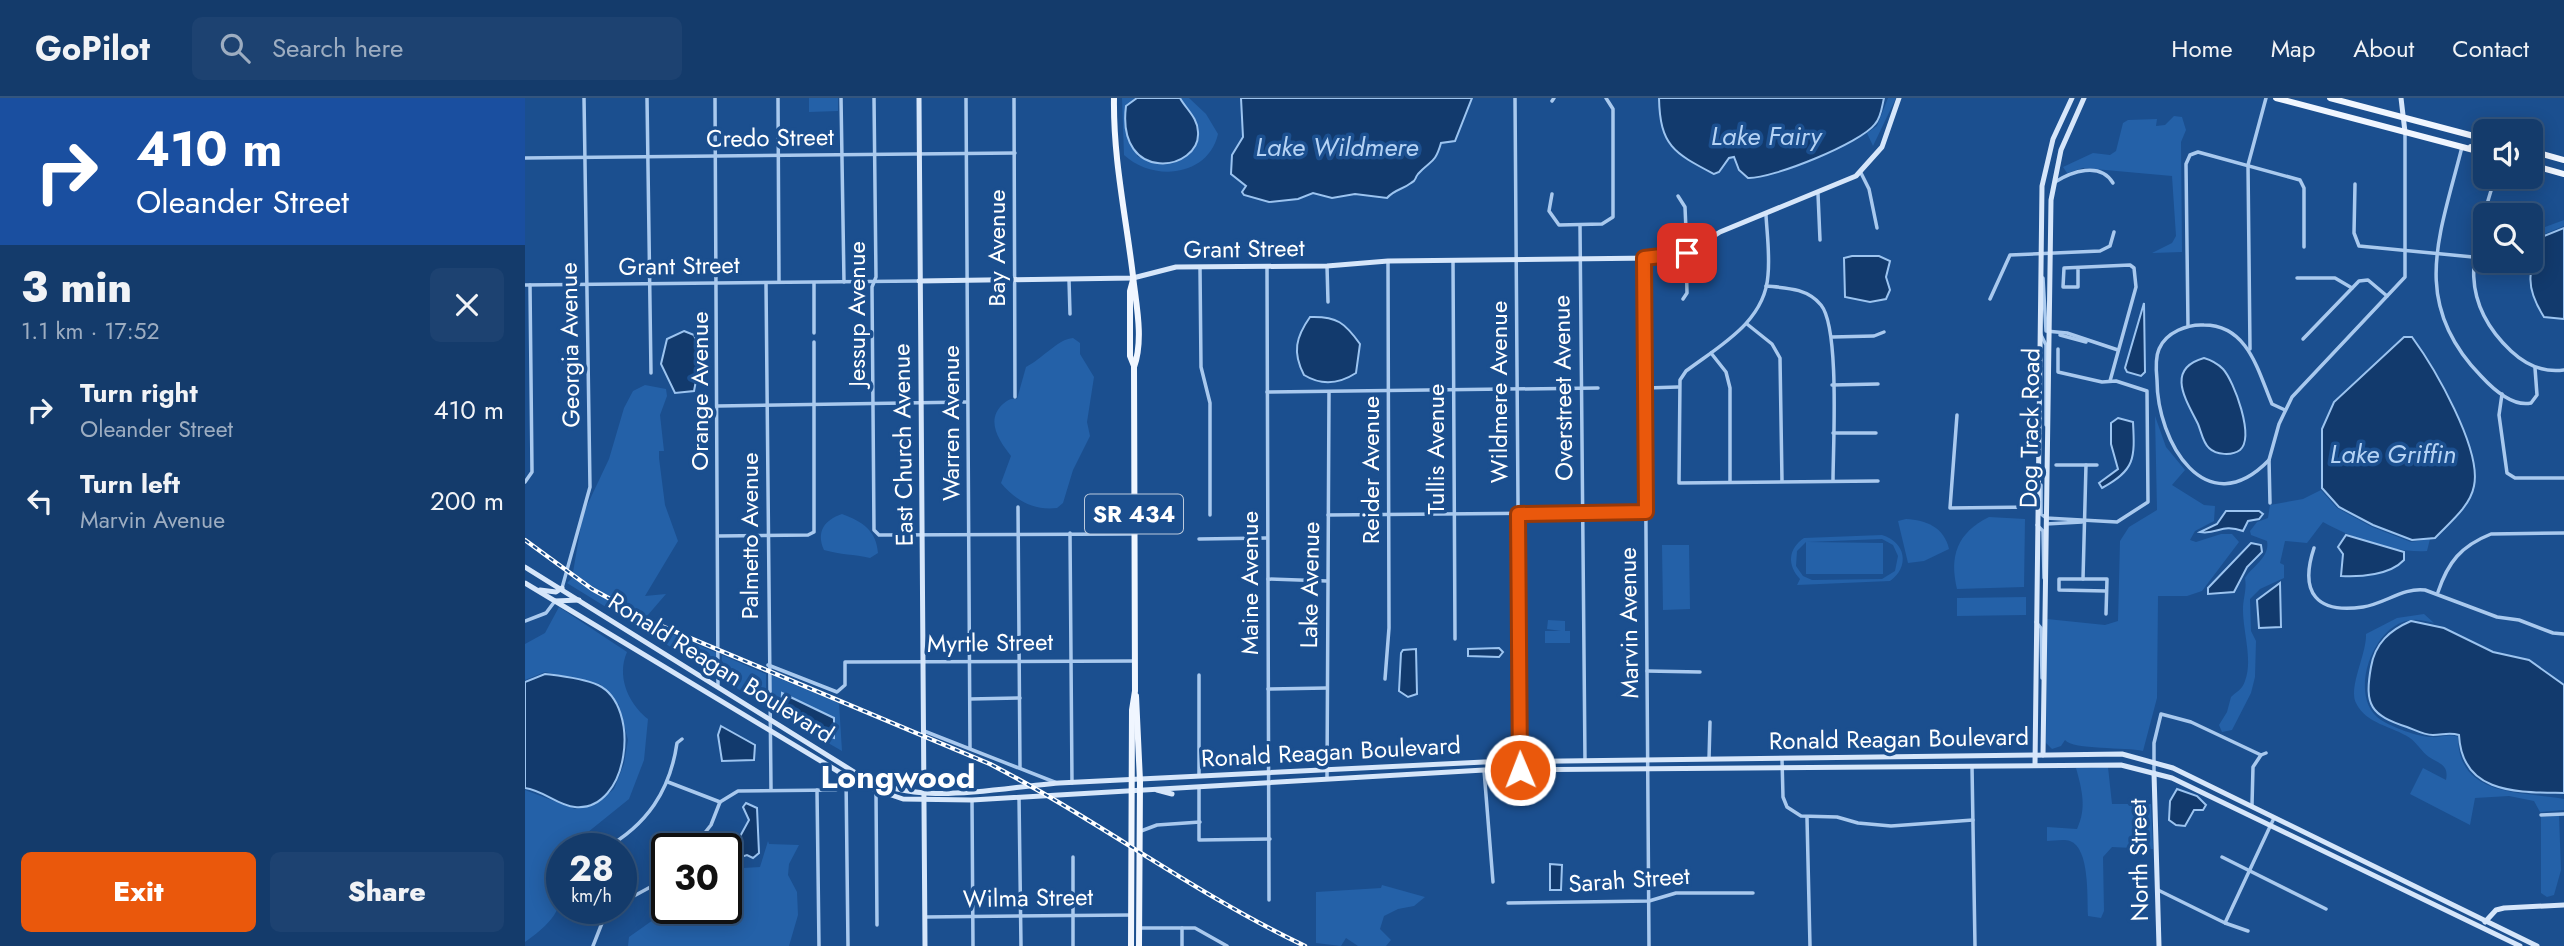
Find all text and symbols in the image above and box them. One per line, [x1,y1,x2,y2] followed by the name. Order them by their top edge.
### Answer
[192,17,682,80] search box
[35,25,150,72] text: GoPilot
[216,29,254,67] icon: search
[272,29,403,67] text: Search here
[2171,31,2233,66] text: Home
[2271,31,2315,66] text: Map
[2353,31,2414,66] text: About
[2452,31,2529,66] text: Contact
[136,114,282,184] text: 410 m
[1711,117,1823,155] water label: Lake Fairy
[706,119,834,156] street label: Credo Street
[2473,119,2543,273] map controls
[2473,119,2543,189] button: sound
[21,126,112,217] icon: right
[1256,128,1418,166] water label: Lake Wildmere
[136,179,349,225] text: Oleander Street
[979,189,1014,307] street label: Bay Avenue
[2473,203,2543,273] button: search
[1657,223,1717,283] pin
[1183,230,1305,267] street label: Grant Street
[1668,234,1706,272] icon: arrive
[839,241,874,390] street label: Jessup Avenue
[618,247,740,284] street label: Grant Street
[21,257,132,318] text: 3 min
[551,262,588,428] street label: Georgia Avenue
[430,268,504,342] button: close
[1543,295,1582,481] street label: Overstreet Avenue
[1481,301,1516,483] street label: Wildmere Avenue
[682,311,717,471] street label: Orange Avenue
[21,314,160,348] text: 1.1 km · 17:52
[883,343,922,547] street label: East Church Avenue
[933,345,968,501] street label: Warren Avenue
[2011,348,2048,508] street label: Dog Track Road
[80,374,198,412] text: Turn right
[1418,384,1453,514] street label: Tullis Avenue
[21,391,59,429] icon: right
[433,391,504,429] text: 410 m
[1353,396,1388,544] street label: Reider Avenue
[80,412,233,446] text: Oleander Street
[2330,435,2456,473] water label: Lake Griffin
[732,452,767,620] street label: Palmetto Avenue
[80,465,180,503] text: Turn left
[21,482,59,520] icon: left
[430,482,504,520] text: 200 m
[1085,494,1183,534] road number: SR 434
[80,503,225,537] text: Marvin Avenue
[1232,511,1267,655] street label: Maine Avenue
[1291,521,1328,649] street label: Lake Avenue
[1610,547,1647,699] street label: Marvin Avenue
[602,584,841,751] street label: Ronald Reagan Boulevard
[927,624,1054,661] street label: Myrtle Street
[1769,719,2029,758] street label: Ronald Reagan Boulevard
[1200,727,1462,776] street label: Ronald Reagan Boulevard
[1483,733,1557,807] position arrow
[820,754,976,800] district label: Longwood
[2120,798,2157,922] street label: North Street
[651,833,742,924] speed limit sign: 30
[569,844,614,894] text: 28
[21,852,256,932] button: Exit
[270,852,504,932] button: Share
[1567,858,1691,901] street label: Sarah Street
[963,879,1094,916] street label: Wilma Street
[571,883,612,909] text: km/h

